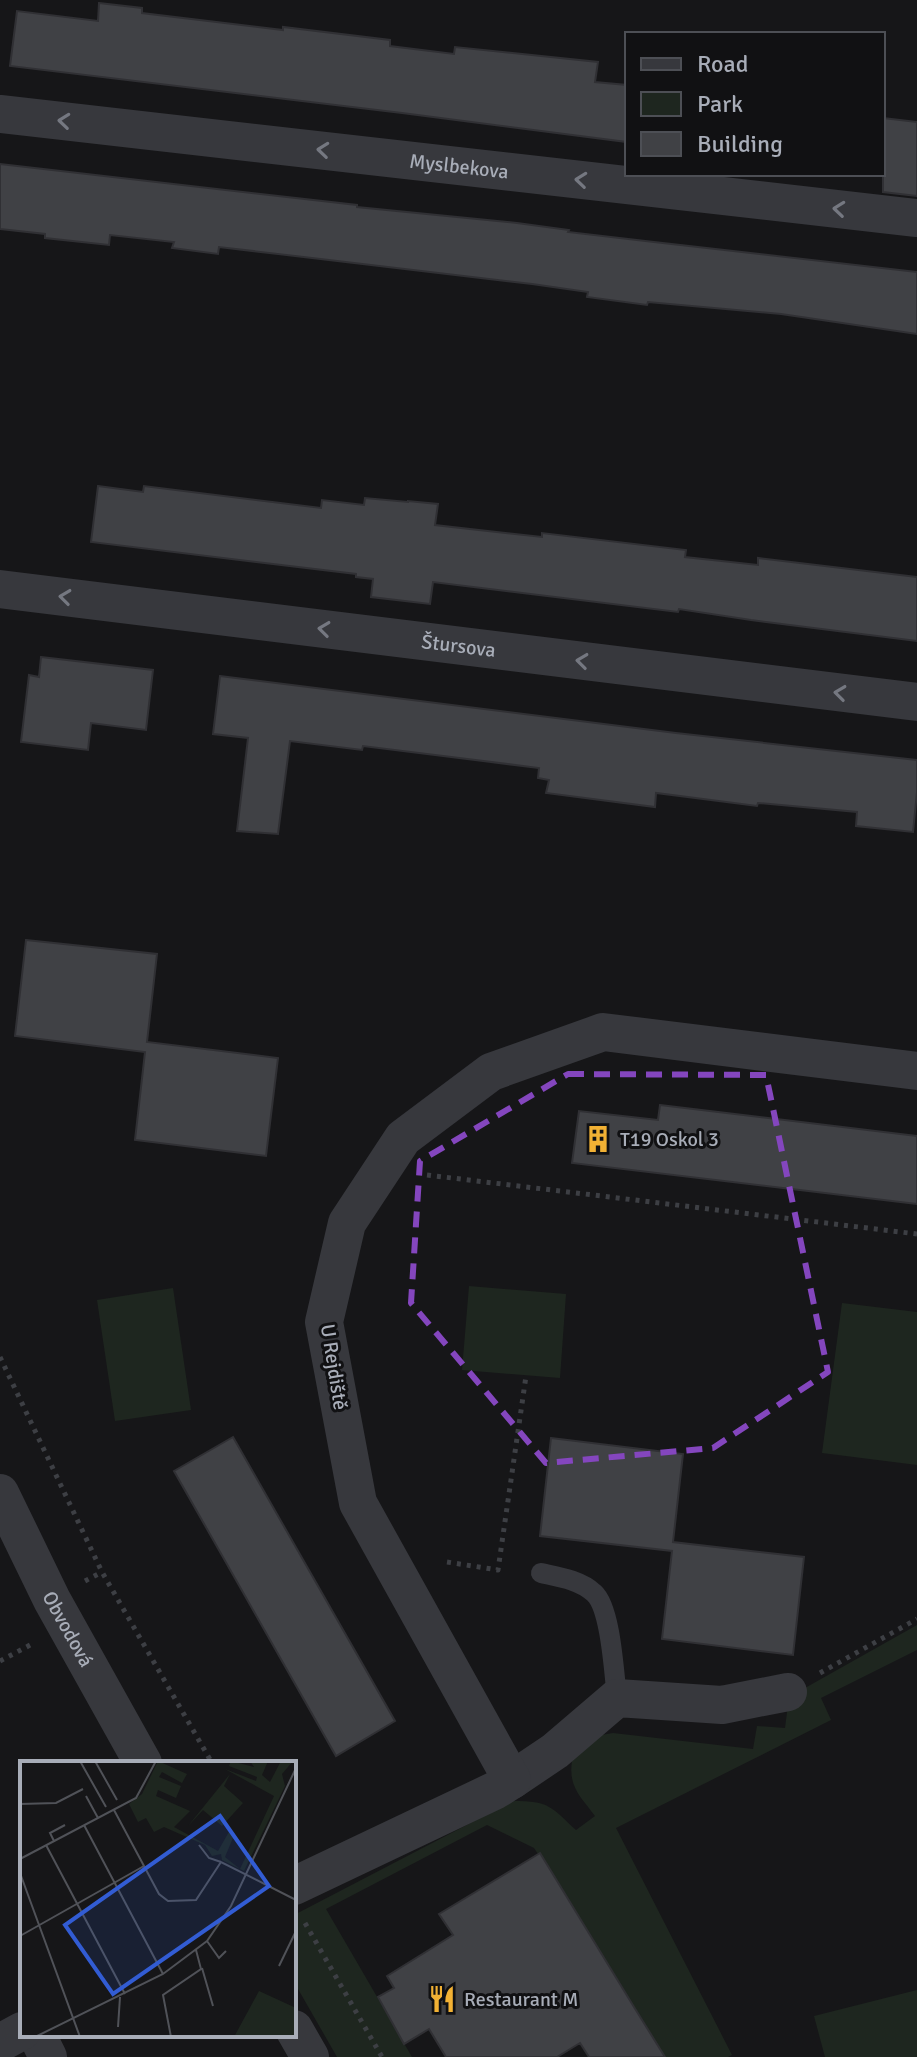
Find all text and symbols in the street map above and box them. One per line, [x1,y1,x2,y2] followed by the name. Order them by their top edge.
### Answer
[625,32,885,176] legend
[697,49,748,79] text: Road
[697,89,743,119] text: Park
[58,113,71,130] one-way arrow
[697,129,783,159] text: Building
[316,142,329,159] one-way arrow
[408,148,510,184] street label: Myslbekova
[574,171,587,188] one-way arrow
[833,201,846,218] one-way arrow
[59,589,72,606] one-way arrow
[317,620,330,637] one-way arrow
[420,629,497,662] street label: Štursova
[575,652,588,669] one-way arrow
[833,684,846,701] one-way arrow
[583,1124,613,1154] building icon: T19 Oskol 3
[620,1127,719,1152] place label: T19 Oskol 3
[315,1322,353,1412] street label: U Rejdiště
[37,1587,99,1671] street label: Obvodová
[20,1761,296,2037] inset map
[427,1984,457,2014] restaurant icon: Restaurant M
[464,1987,578,2012] place label: Restaurant M

